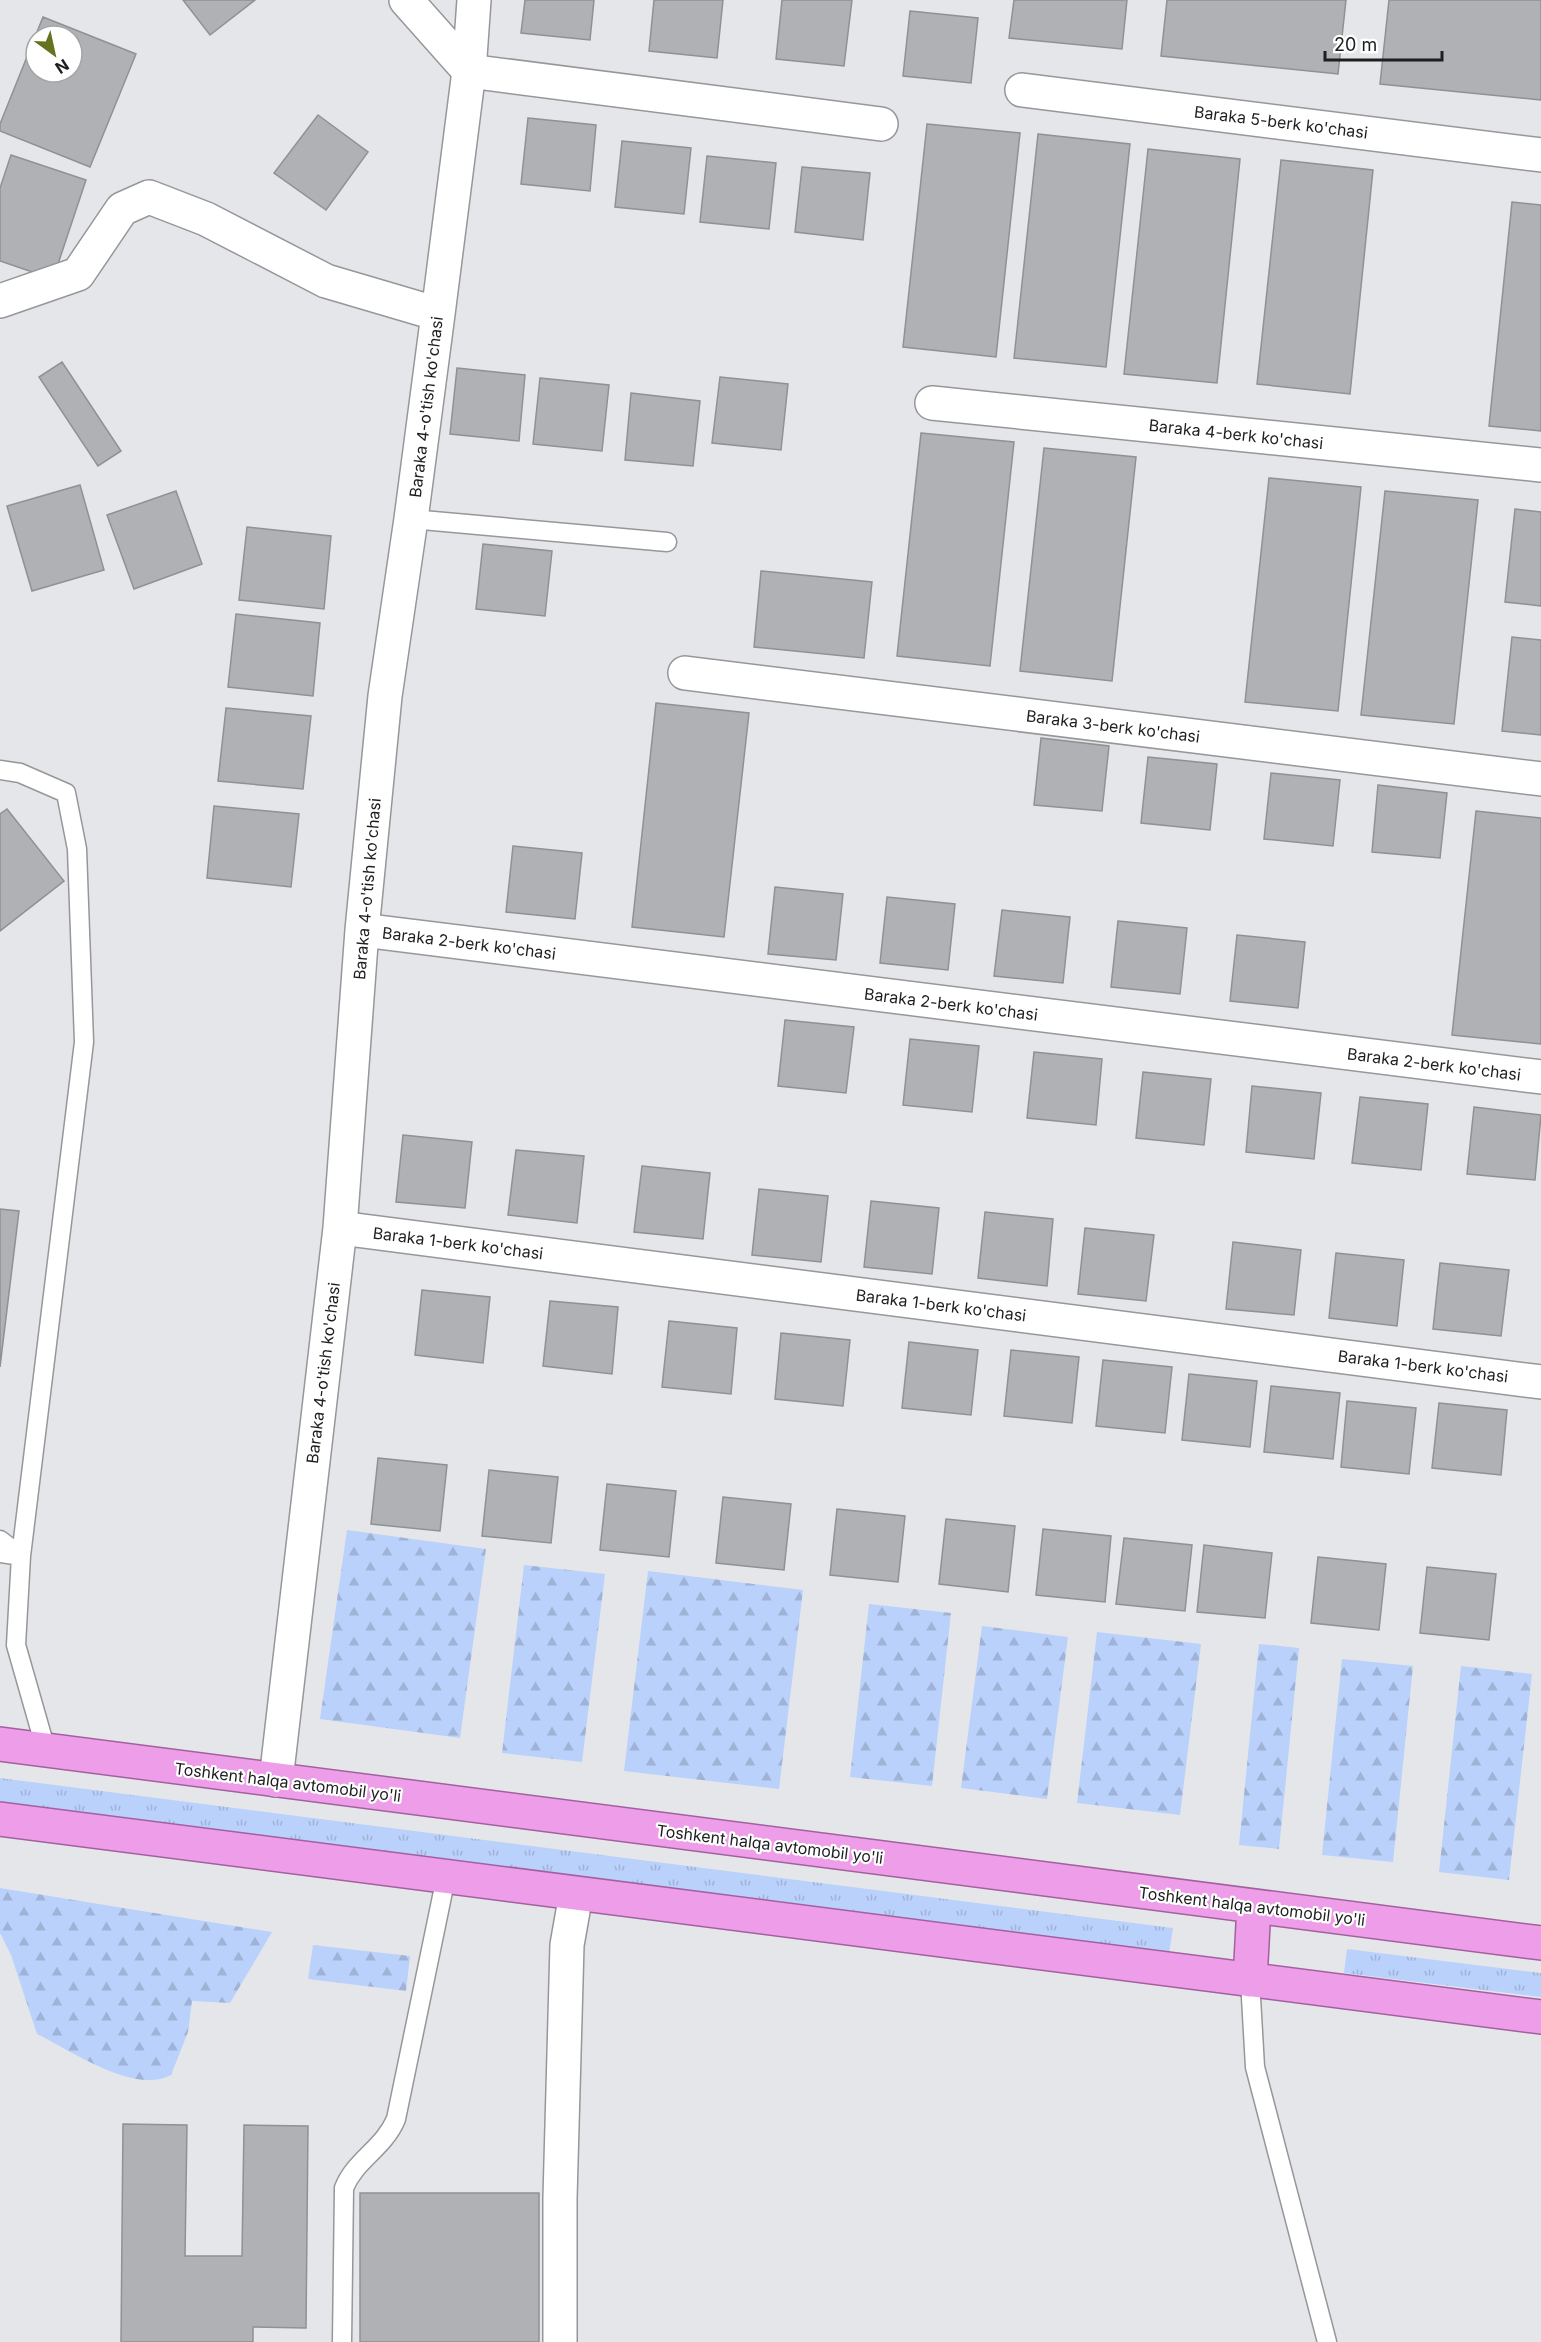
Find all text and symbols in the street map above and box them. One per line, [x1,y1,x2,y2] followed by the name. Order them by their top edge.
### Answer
[24,24,84,84] north arrow
[1325,24,1442,62] scale bar
[1334,34,1377,55] text: 20 m
[52,55,73,78] text: N
[1193,101,1369,143] street label: Baraka 5-berk ko'chasi
[405,315,447,499] street label: Baraka 4-o'tish ko'chasi
[1148,415,1324,453] street label: Baraka 4-berk ko'chasi
[1025,705,1201,747] street label: Baraka 3-berk ko'chasi
[349,797,385,981] street label: Baraka 4-o'tish ko'chasi
[381,922,557,964] street label: Baraka 2-berk ko'chasi
[863,983,1039,1025] street label: Baraka 2-berk ko'chasi
[1346,1043,1522,1085] street label: Baraka 2-berk ko'chasi
[372,1223,544,1263] street label: Baraka 1-berk ko'chasi
[302,1281,344,1465] street label: Baraka 4-o'tish ko'chasi
[855,1285,1027,1325] street label: Baraka 1-berk ko'chasi
[1337,1346,1509,1386] street label: Baraka 1-berk ko'chasi
[174,1758,402,1806] street label: Toshkent halqa avtomobil yo'li
[656,1820,884,1868] street label: Toshkent halqa avtomobil yo'li
[1138,1882,1366,1930] street label: Toshkent halqa avtomobil yo'li

